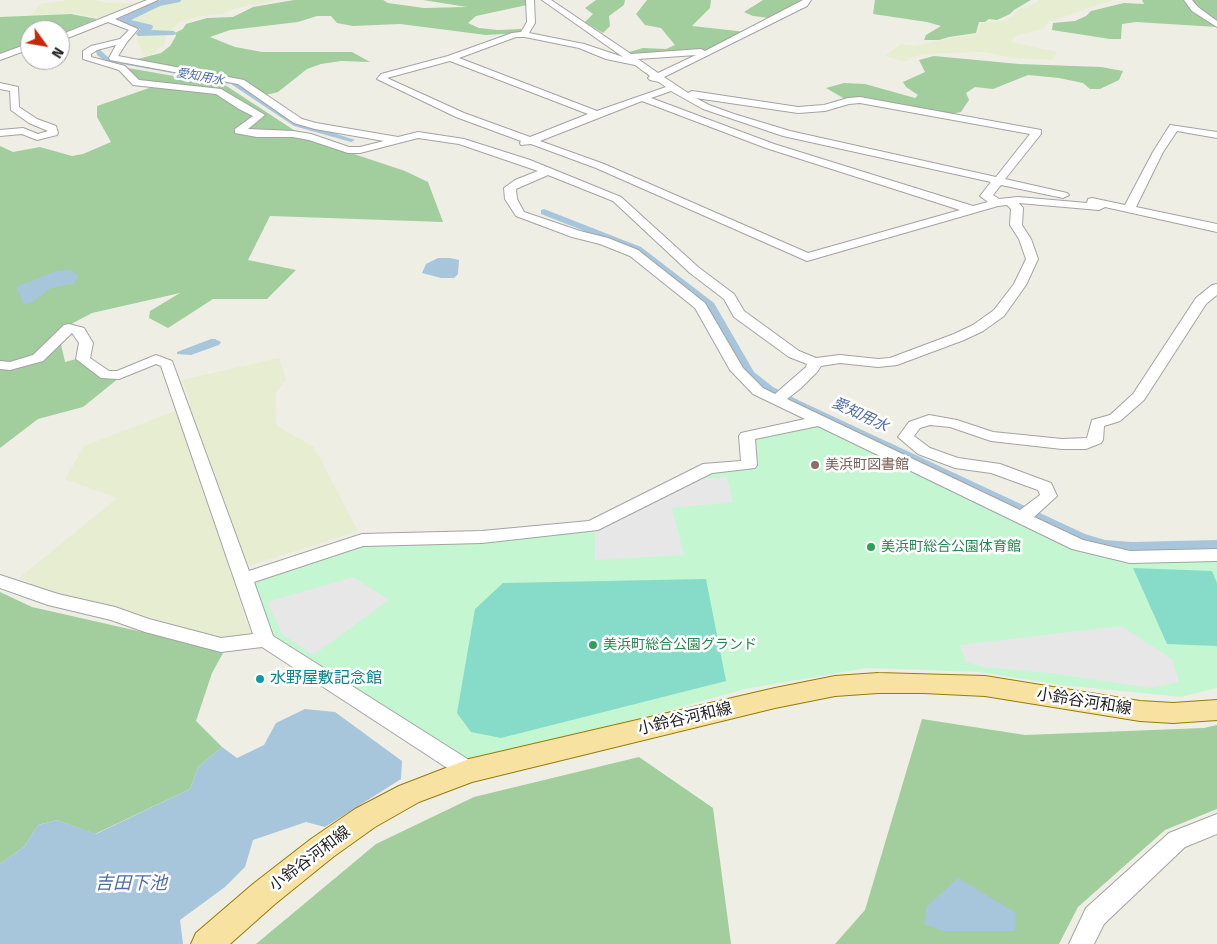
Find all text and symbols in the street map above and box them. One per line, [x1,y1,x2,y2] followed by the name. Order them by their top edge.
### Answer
[20,20,70,70] north arrow
[48,44,67,61] text: N
[175,66,225,88] water label: 愛知用水
[829,394,891,436] water label: 愛知用水
[825,457,909,473] place label: 美浜町図書館
[809,459,821,471] marker: 美浜町図書館
[881,539,1021,555] place label: 美浜町総合公園体育館
[865,541,877,553] marker: 美浜町総合公園体育館
[603,637,757,653] place label: 美浜町総合公園グランド
[587,639,599,651] marker: 美浜町総合公園グランド
[270,669,382,689] place label: 水野屋敷記念館
[254,673,266,685] marker: 水野屋敷記念館
[1035,685,1133,719] street label: 小鈴谷河和線
[636,699,734,739] street label: 小鈴谷河和線
[266,822,354,896] street label: 小鈴谷河和線
[95,873,167,895] water label: 吉田下池

